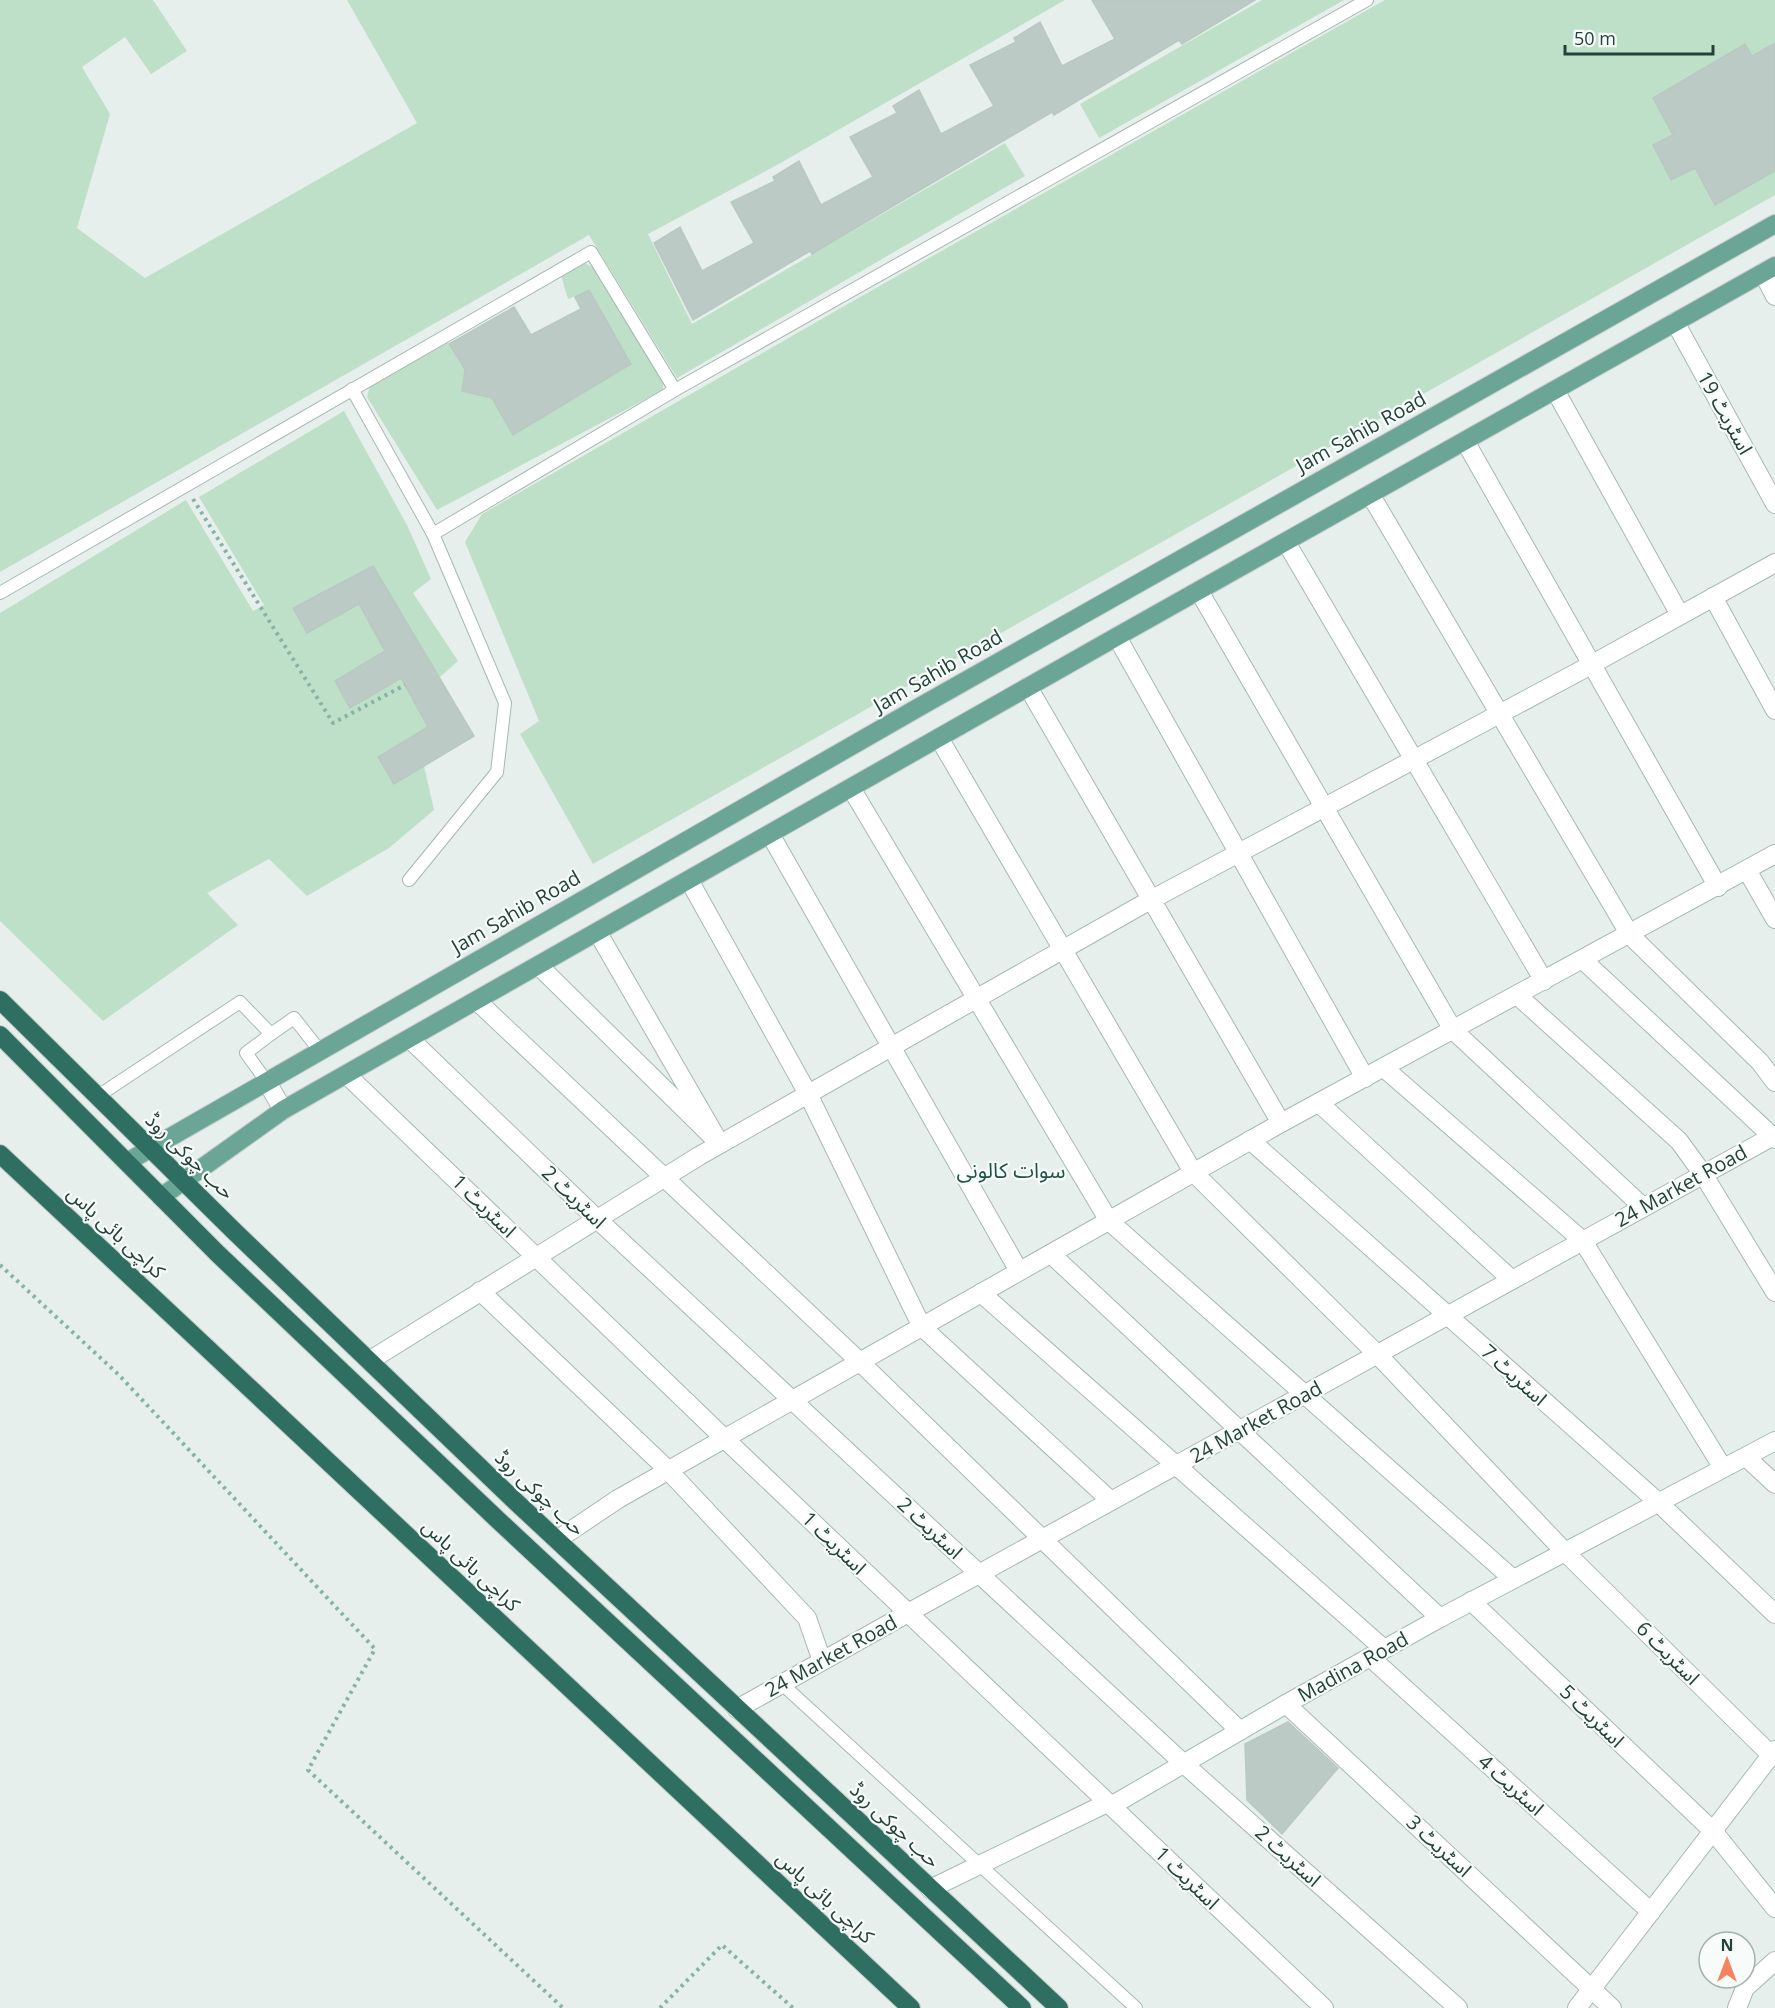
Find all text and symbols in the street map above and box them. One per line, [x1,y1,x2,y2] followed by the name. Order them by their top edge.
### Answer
[1565,18,1714,56] scale bar
[1574,26,1616,50] text: 50 m
[1692,366,1759,459] street label: اسٹریٹ 19
[1289,385,1431,479] street label: Jam Sahib Road
[867,623,1007,719] street label: Jam Sahib Road
[445,864,585,960] street label: Jam Sahib Road
[140,1106,241,1205] street label: حب چوکی روڈ
[1610,1138,1752,1233] street label: 24 Market Road
[957,1156,1065,1184] district label: سوات کالونی
[536,1159,612,1234] street label: اسٹریٹ 2
[446,1168,522,1243] street label: اسٹریٹ 1
[61,1179,172,1285] street label: کراچی بائی پاس
[1476,1338,1553,1411] street label: اسٹریٹ 7
[1185,1374,1327,1469] street label: 24 Market Road
[489,1444,591,1541] street label: حب چوکی روڈ
[892,1491,969,1565] street label: اسٹریٹ 2
[796,1505,872,1580] street label: اسٹریٹ 1
[416,1512,527,1618] street label: کراچی بائی پاس
[760,1608,902,1703] street label: 24 Market Road
[1631,1615,1706,1690] street label: اسٹریٹ 6
[1293,1625,1413,1708] street label: Madina Road
[1554,1678,1630,1753] street label: اسٹریٹ 5
[1473,1748,1550,1821] street label: اسٹریٹ 4
[844,1776,946,1873] street label: حب چوکی روڈ
[1401,1809,1478,1883] street label: اسٹریٹ 3
[1250,1819,1327,1892] street label: اسٹریٹ 2
[1149,1840,1225,1915] street label: اسٹریٹ 1
[770,1844,881,1950] street label: کراچی بائی پاس
[1697,1930,1757,1990] north arrow
[1720,1934,1734,1956] text: N

